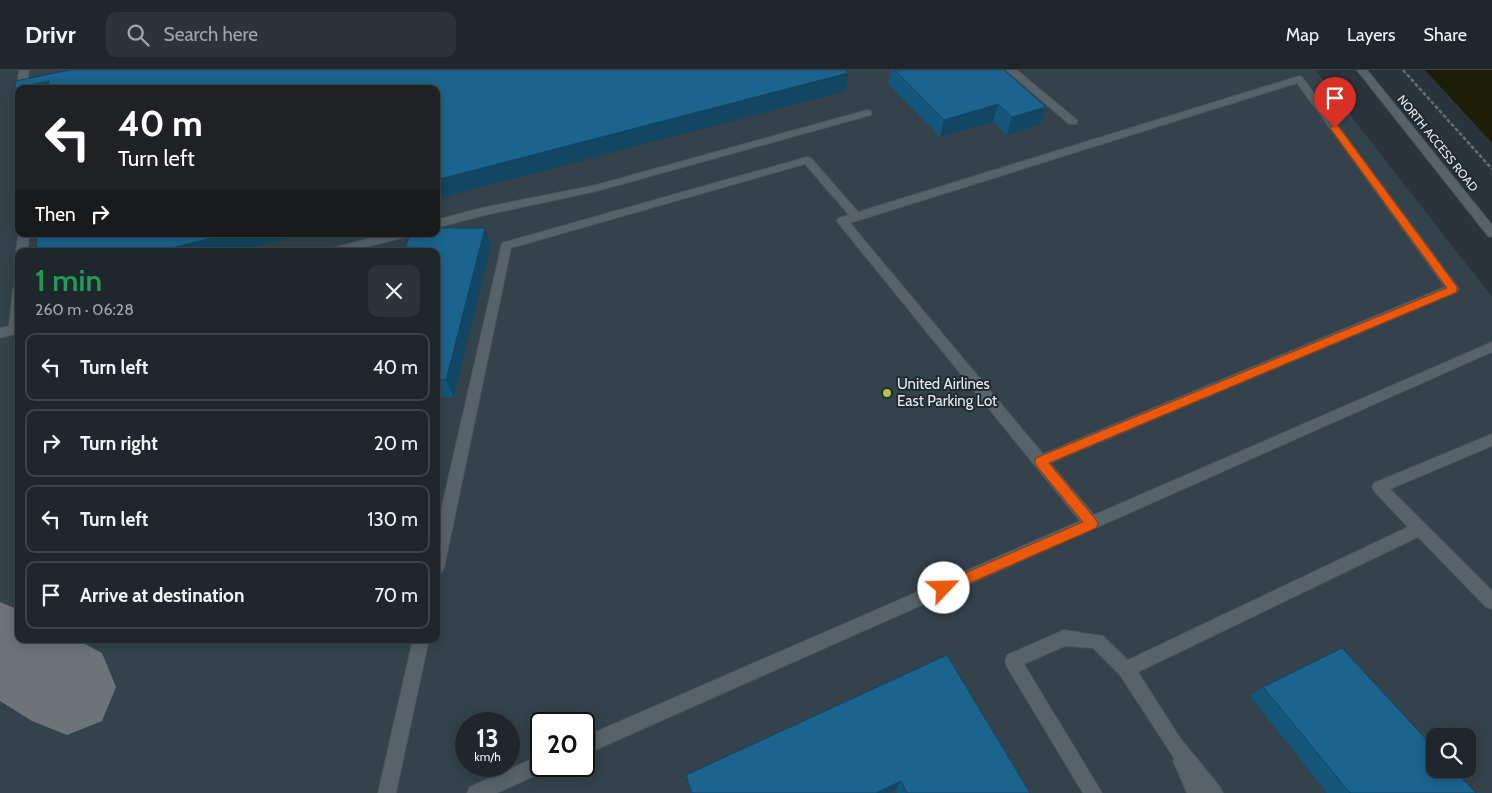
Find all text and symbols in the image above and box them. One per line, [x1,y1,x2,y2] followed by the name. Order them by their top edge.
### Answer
[106,12,456,57] search box
[25,20,76,49] text: Drivr
[124,21,152,49] icon: search
[164,23,258,46] text: Search here
[1286,24,1319,46] text: Map
[1347,24,1396,46] text: Layers
[1424,24,1467,46] text: Share
[1314,77,1356,128] pin
[1321,84,1349,112] icon: arrive
[1394,92,1482,195] street label: NORTH ACCESS ROAD
[118,102,203,145] text: 40 m
[35,105,100,170] icon: left
[118,145,195,172] text: Turn left
[86,200,114,228] icon: right
[35,203,76,226] text: Then
[35,262,102,299] text: 1 min
[368,265,420,317] button: close
[35,300,134,319] text: 260 m · 06:28
[37,353,65,381] icon: left
[80,356,148,379] text: Turn left
[373,356,418,379] text: 40 m
[897,375,997,410] place label: United Airlines East Parking Lot
[881,387,893,399] marker: United Airlines East Parking Lot
[37,429,65,457] icon: right
[80,432,158,455] text: Turn right
[374,432,418,455] text: 20 m
[37,505,65,533] icon: left
[80,508,148,531] text: Turn left
[367,508,418,531] text: 130 m
[917,561,969,613] position arrow
[37,581,65,609] icon: arrive
[80,584,244,607] text: Arrive at destination
[374,584,418,607] text: 70 m
[530,712,595,777] speed limit sign: 20
[476,723,499,753] text: 13
[1426,728,1476,778] map controls
[1426,728,1476,778] button: search
[474,749,501,764] text: km/h

